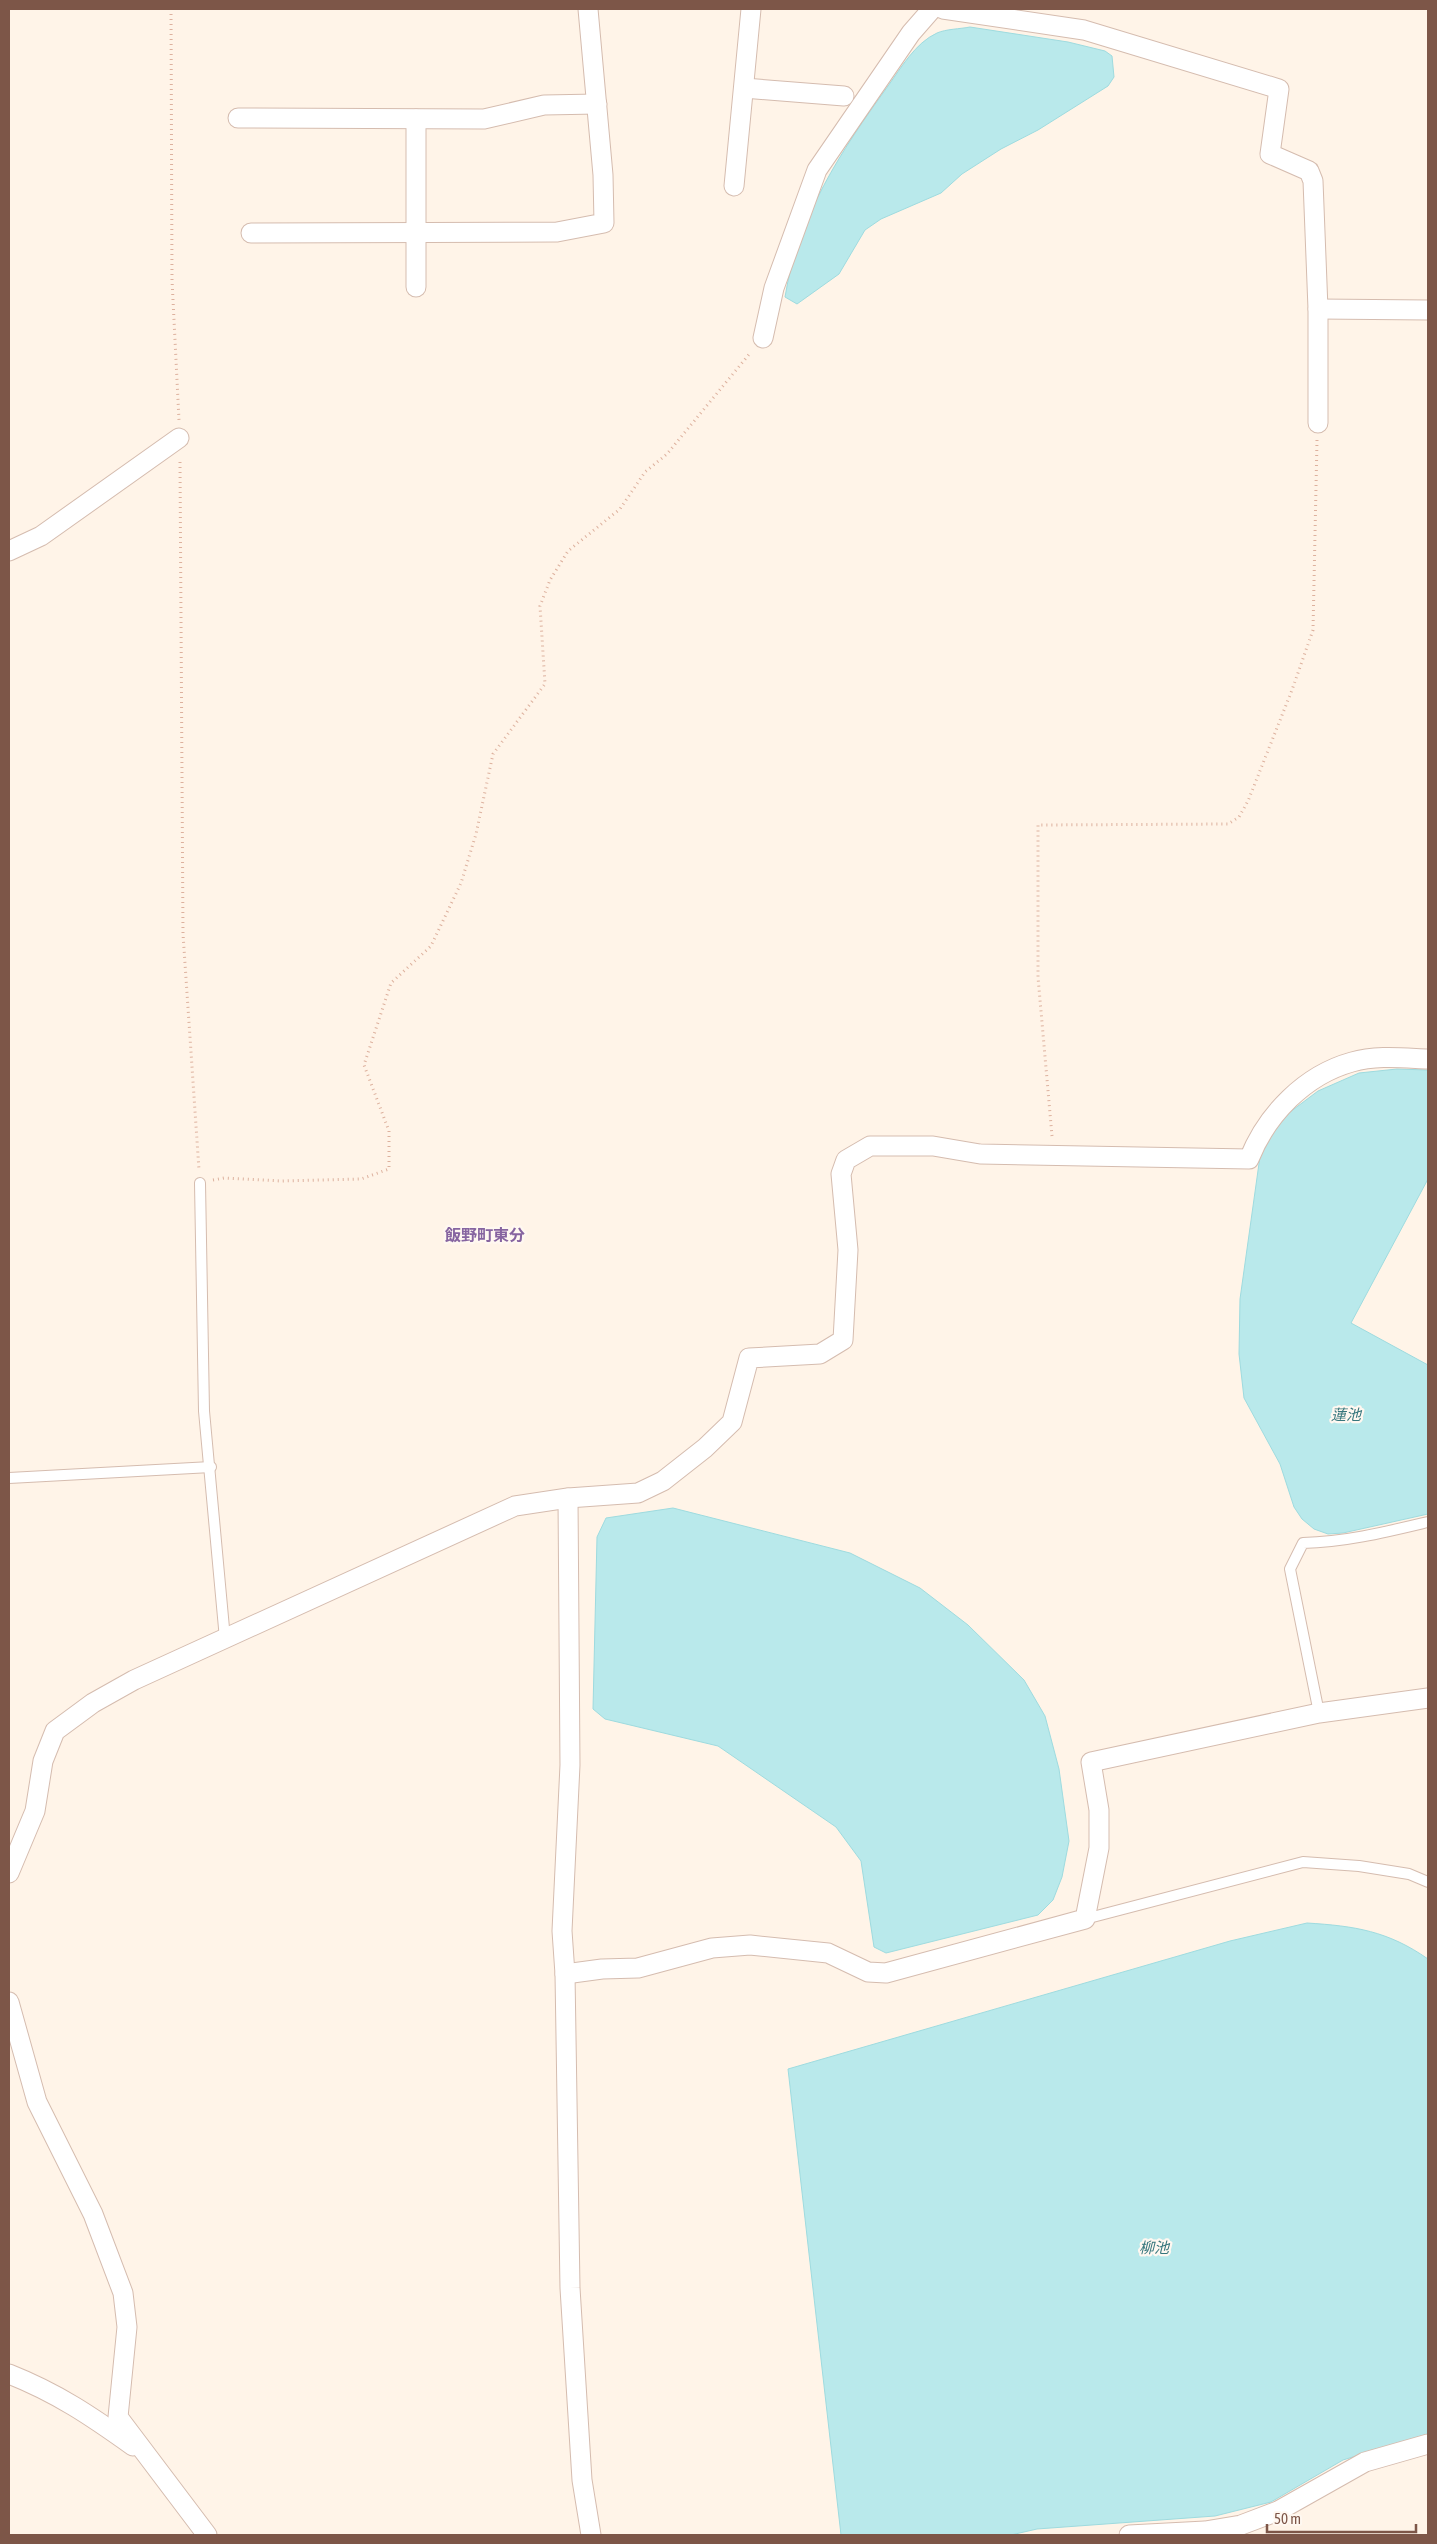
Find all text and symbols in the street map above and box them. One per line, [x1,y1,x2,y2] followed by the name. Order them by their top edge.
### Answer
[444,1226,525,1244] district label: 飯野町東分
[1331,1406,1363,1423] water label: 蓮池
[1139,2239,1171,2256] water label: 柳池
[1267,2502,1416,2534] scale bar
[1274,2510,1301,2527] text: 50 m

